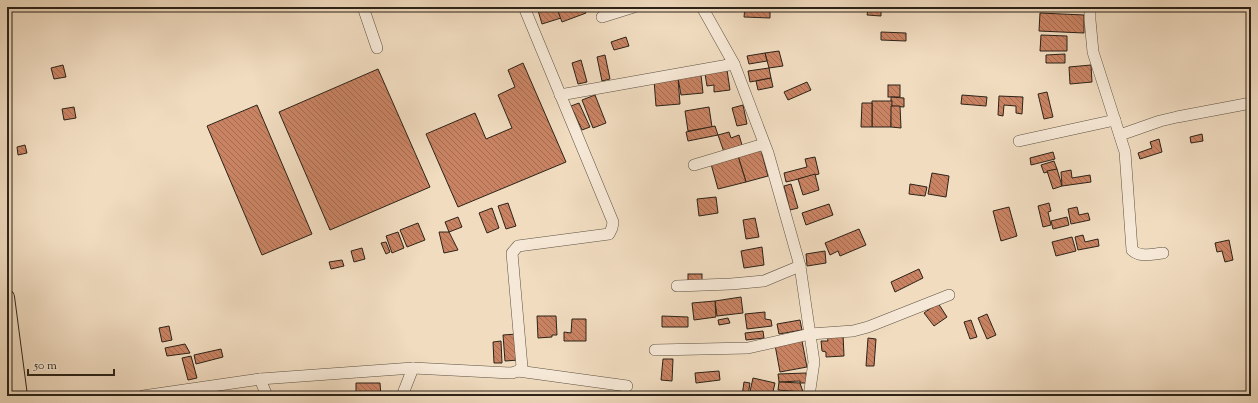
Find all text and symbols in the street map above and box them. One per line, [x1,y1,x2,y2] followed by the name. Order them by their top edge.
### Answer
[28,351,114,377] scale bar
[33,357,57,375] text: 50 m

